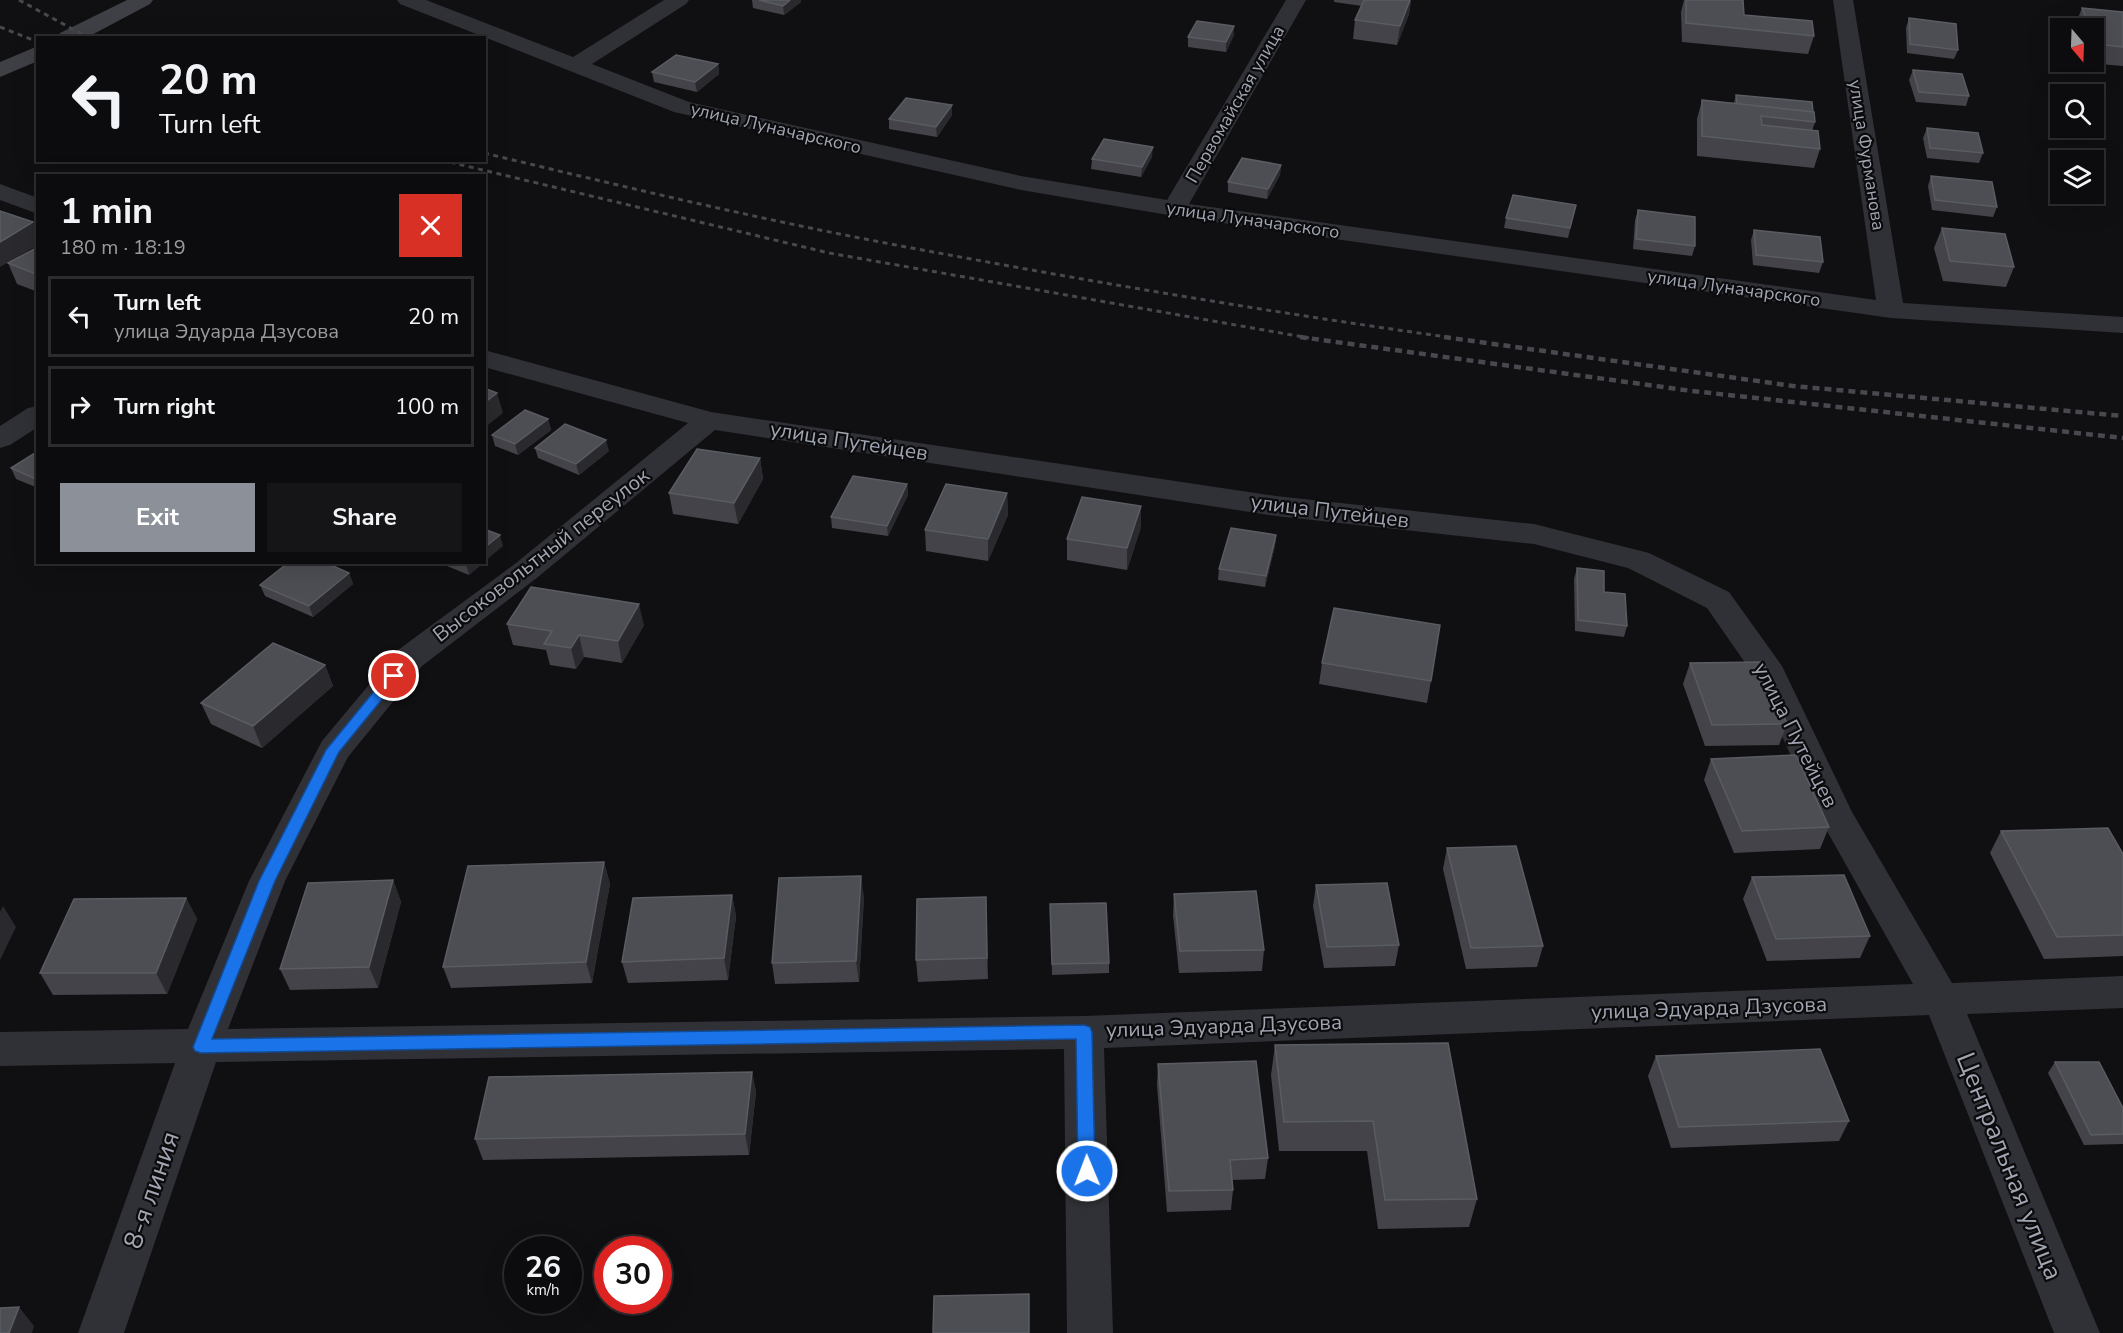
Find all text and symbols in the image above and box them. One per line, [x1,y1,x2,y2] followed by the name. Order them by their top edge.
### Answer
[2050,18,2104,72] north arrow
[2050,18,2104,204] map controls
[1180,21,1290,187] street label: Первомайская улица
[159,52,258,109] text: 20 m
[60,60,138,138] icon: left
[1843,78,1891,232] street label: улица Фурманова
[2050,84,2104,138] button: search
[688,97,864,159] street label: улица Луначарского
[159,106,260,143] text: Turn left
[2050,150,2104,204] button: layers
[60,187,153,236] text: 1 min
[399,194,462,257] button: close
[1165,196,1341,244] street label: улица Луначарского
[60,234,186,261] text: 180 m · 18:19
[1646,264,1822,312] street label: улица Луначарского
[114,288,201,318] text: Turn left
[63,300,96,333] icon: left
[408,302,459,332] text: 20 m
[114,318,339,345] text: улица Эдуарда Дзусова
[63,390,96,423] icon: right
[114,392,215,422] text: Turn right
[395,392,459,422] text: 100 m
[768,415,930,467] street label: улица Путейцев
[427,461,656,648] street label: Высоковольтный переулок
[60,483,255,552] button: Exit
[267,483,462,552] button: Share
[1249,487,1411,535] street label: улица Путейцев
[368,650,419,701] pin
[1747,658,1845,812] street label: улица Путейцев
[377,659,410,692] icon: arrive
[1590,990,1828,1026] street label: улица Эдуарда Дзусова
[1105,1008,1343,1044] street label: улица Эдуарда Дзусова
[1948,1047,2071,1285] street label: Центральная улица
[115,1127,188,1253] street label: 8-я линия
[1055,1139,1119,1203] position arrow
[594,1236,672,1314] speed limit sign: 30
[525,1247,561,1288] text: 26
[526,1280,560,1300] text: km/h

